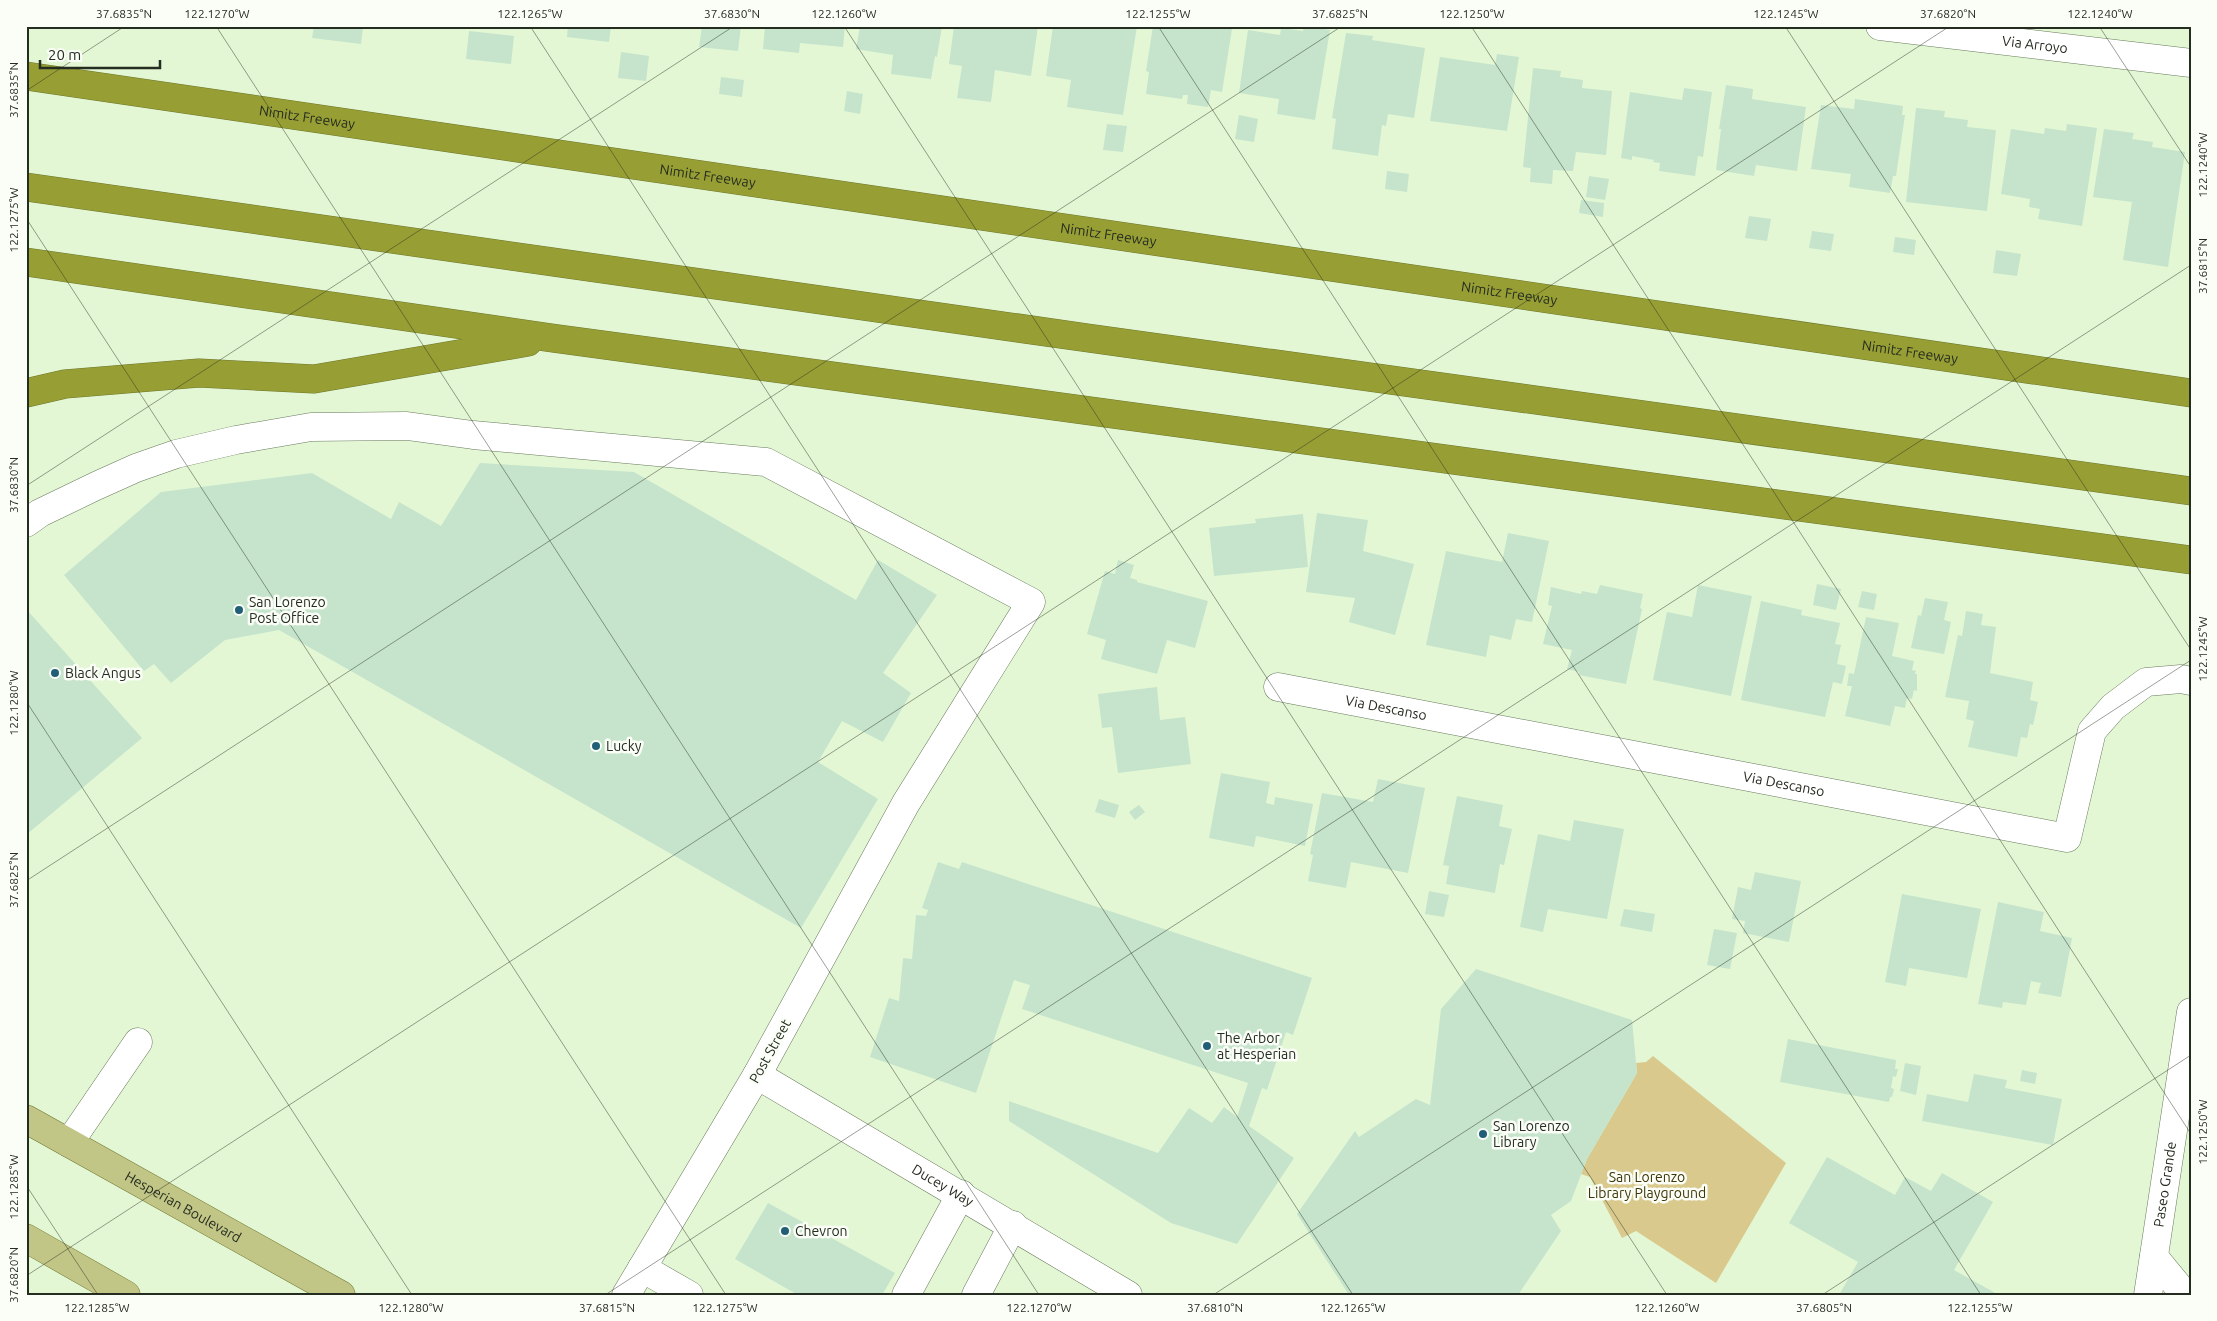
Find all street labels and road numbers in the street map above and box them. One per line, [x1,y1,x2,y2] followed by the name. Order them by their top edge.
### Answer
[2001,33,2069,56] street label: Via Arroyo
[258,102,356,132] street label: Nimitz Freeway
[659,161,757,191] street label: Nimitz Freeway
[1059,220,1158,249] street label: Nimitz Freeway
[1460,278,1558,308] street label: Nimitz Freeway
[1861,337,1959,367] street label: Nimitz Freeway
[1344,692,1428,723] street label: Via Descanso
[1742,768,1826,799] street label: Via Descanso
[746,1016,794,1086] street label: Post Street
[2150,1140,2179,1228] street label: Paseo Grande
[909,1161,977,1210] street label: Ducey Way
[122,1168,244,1246] street label: Hesperian Boulevard

